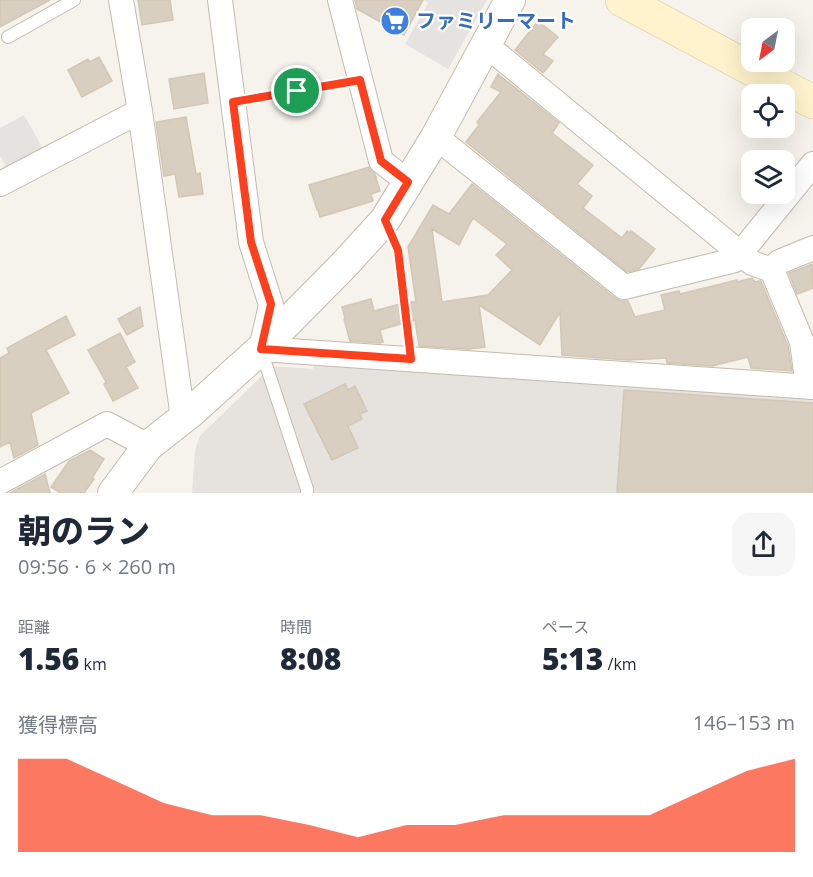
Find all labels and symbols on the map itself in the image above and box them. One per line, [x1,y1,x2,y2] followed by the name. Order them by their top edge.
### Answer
[379,5,411,37] supermarket icon: ファミリーマート
[416,7,576,34] place label: ファミリーマート
[741,18,795,72] north arrow
[271,65,322,116] pin

